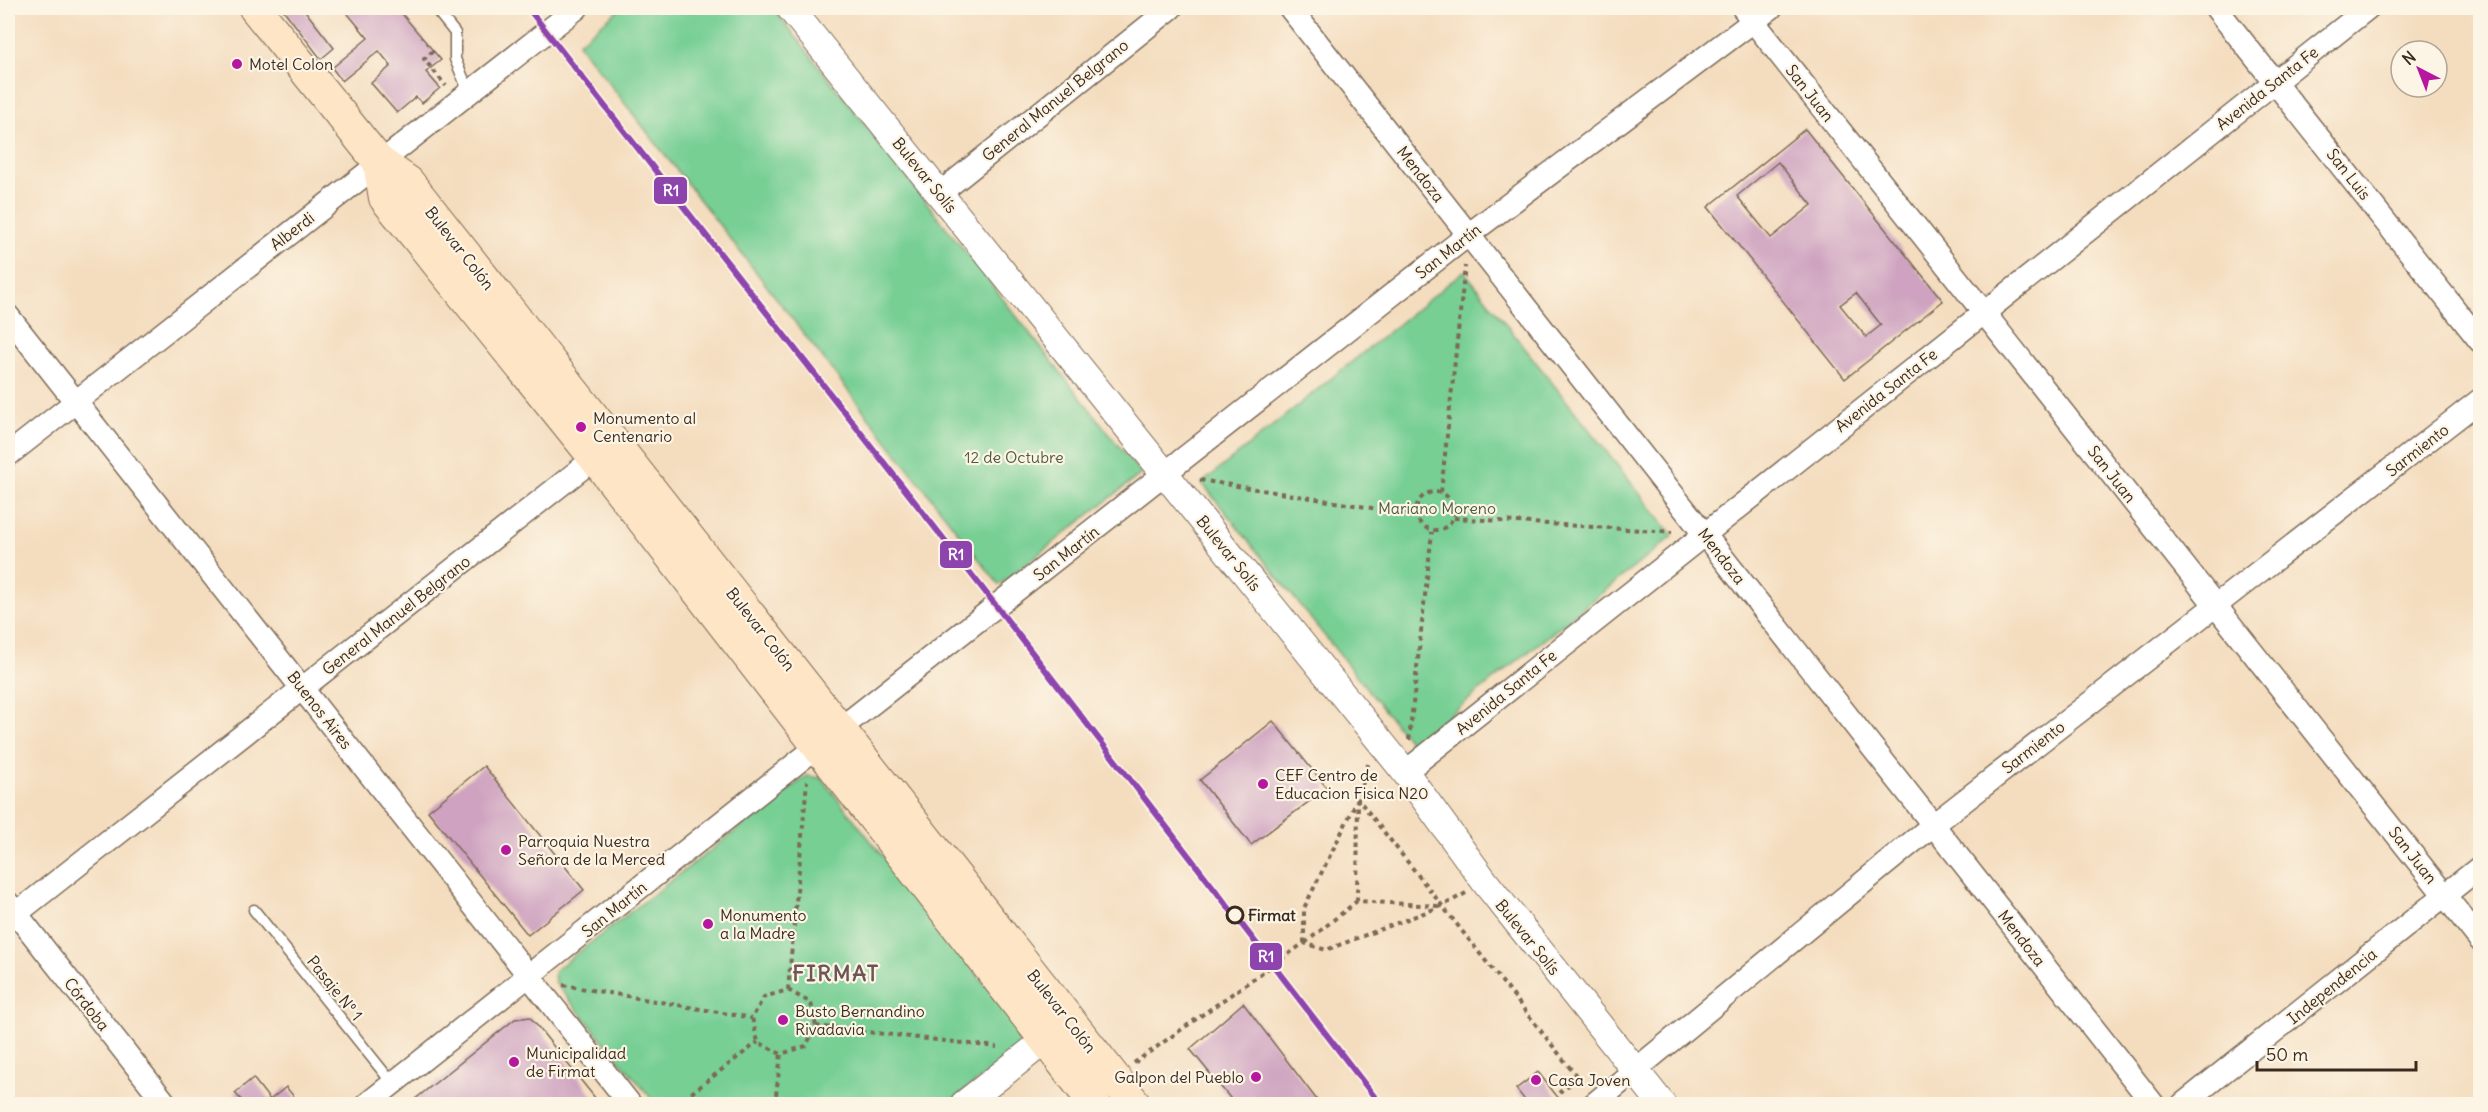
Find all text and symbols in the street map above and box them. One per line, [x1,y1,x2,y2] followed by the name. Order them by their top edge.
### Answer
[978,35,1132,165] street label: General Manuel Belgrano
[2389,39,2449,99] north arrow
[2212,42,2322,134] street label: Avenida Santa Fe
[2398,47,2420,69] text: N
[249,54,333,74] place label: Motel Colon
[230,57,244,71] marker: Motel Colon
[1782,60,1838,126] street label: San Juan
[888,133,962,217] street label: Bulevar Solís
[1393,142,1449,206] street label: Mendoza
[2323,144,2375,204] street label: San Luis
[653,176,688,205] line badge: R1
[663,180,679,200] text: R1
[421,202,499,294] street label: Bulevar Colón
[266,208,318,254] street label: Alberdi
[1411,219,1485,283] street label: San Martín
[1831,344,1941,436] street label: Avenida Santa Fe
[593,408,696,446] place label: Monumento al Centenario
[2382,419,2452,481] street label: Sarmiento
[574,420,588,434] marker: Monumento al Centenario
[2084,441,2140,507] street label: San Juan
[964,447,1064,467] park label: 12 de Octubre
[1378,498,1496,518] park label: Mariano Moreno
[1192,511,1266,595] street label: Bulevar Solís
[1029,521,1103,585] street label: San Martín
[1694,524,1750,588] street label: Mendoza
[939,540,973,569] line badge: R1
[948,544,964,564] text: R1
[318,551,474,679] street label: General Manuel Belgrano
[722,583,800,675] street label: Bulevar Colón
[1451,645,1561,739] street label: Avenida Santa Fe
[283,667,357,753] street label: Buenos Aires
[1998,716,2068,778] street label: Sarmiento
[1275,765,1429,803] place label: CEF Centro de Educacion Fisica N20
[1256,777,1270,791] marker: CEF Centro de Educacion Fisica N20
[2385,822,2441,888] street label: San Juan
[518,831,665,869] place label: Parroquia Nuestra Señora de la Merced
[499,843,513,857] marker: Parroquia Nuestra Señora de la Merced
[577,877,651,941] street label: San Martín
[1491,895,1565,979] street label: Bulevar Solís
[720,905,807,943] place label: Monumento a la Madre
[1248,905,1296,925] place label: Firmat
[1226,906,1244,924] marker: Firmat
[1994,906,2050,970] street label: Mendoza
[701,917,715,931] marker: Monumento a la Madre
[1249,942,1283,971] line badge: R1
[2283,944,2381,1028] street label: Independencia
[1258,946,1274,966] text: R1
[303,952,367,1024] street label: Pasaje Nº 1
[792,959,880,987] district label: FIRMAT
[1023,965,1101,1057] street label: Bulevar Colón
[60,973,114,1035] street label: Córdoba
[795,1001,925,1039] place label: Busto Bernandino Rivadavia
[776,1013,790,1027] marker: Busto Bernandino Rivadavia
[2257,1034,2416,1072] scale bar
[526,1043,626,1081] place label: Municipalidad de Firmat
[2266,1043,2308,1066] text: 50 m
[507,1055,521,1069] marker: Municipalidad de Firmat
[1114,1067,1244,1087] place label: Galpon del Pueblo
[1249,1070,1263,1084] marker: Galpon del Pueblo
[1548,1070,1631,1090] place label: Casa Joven
[1529,1073,1543,1087] marker: Casa Joven

